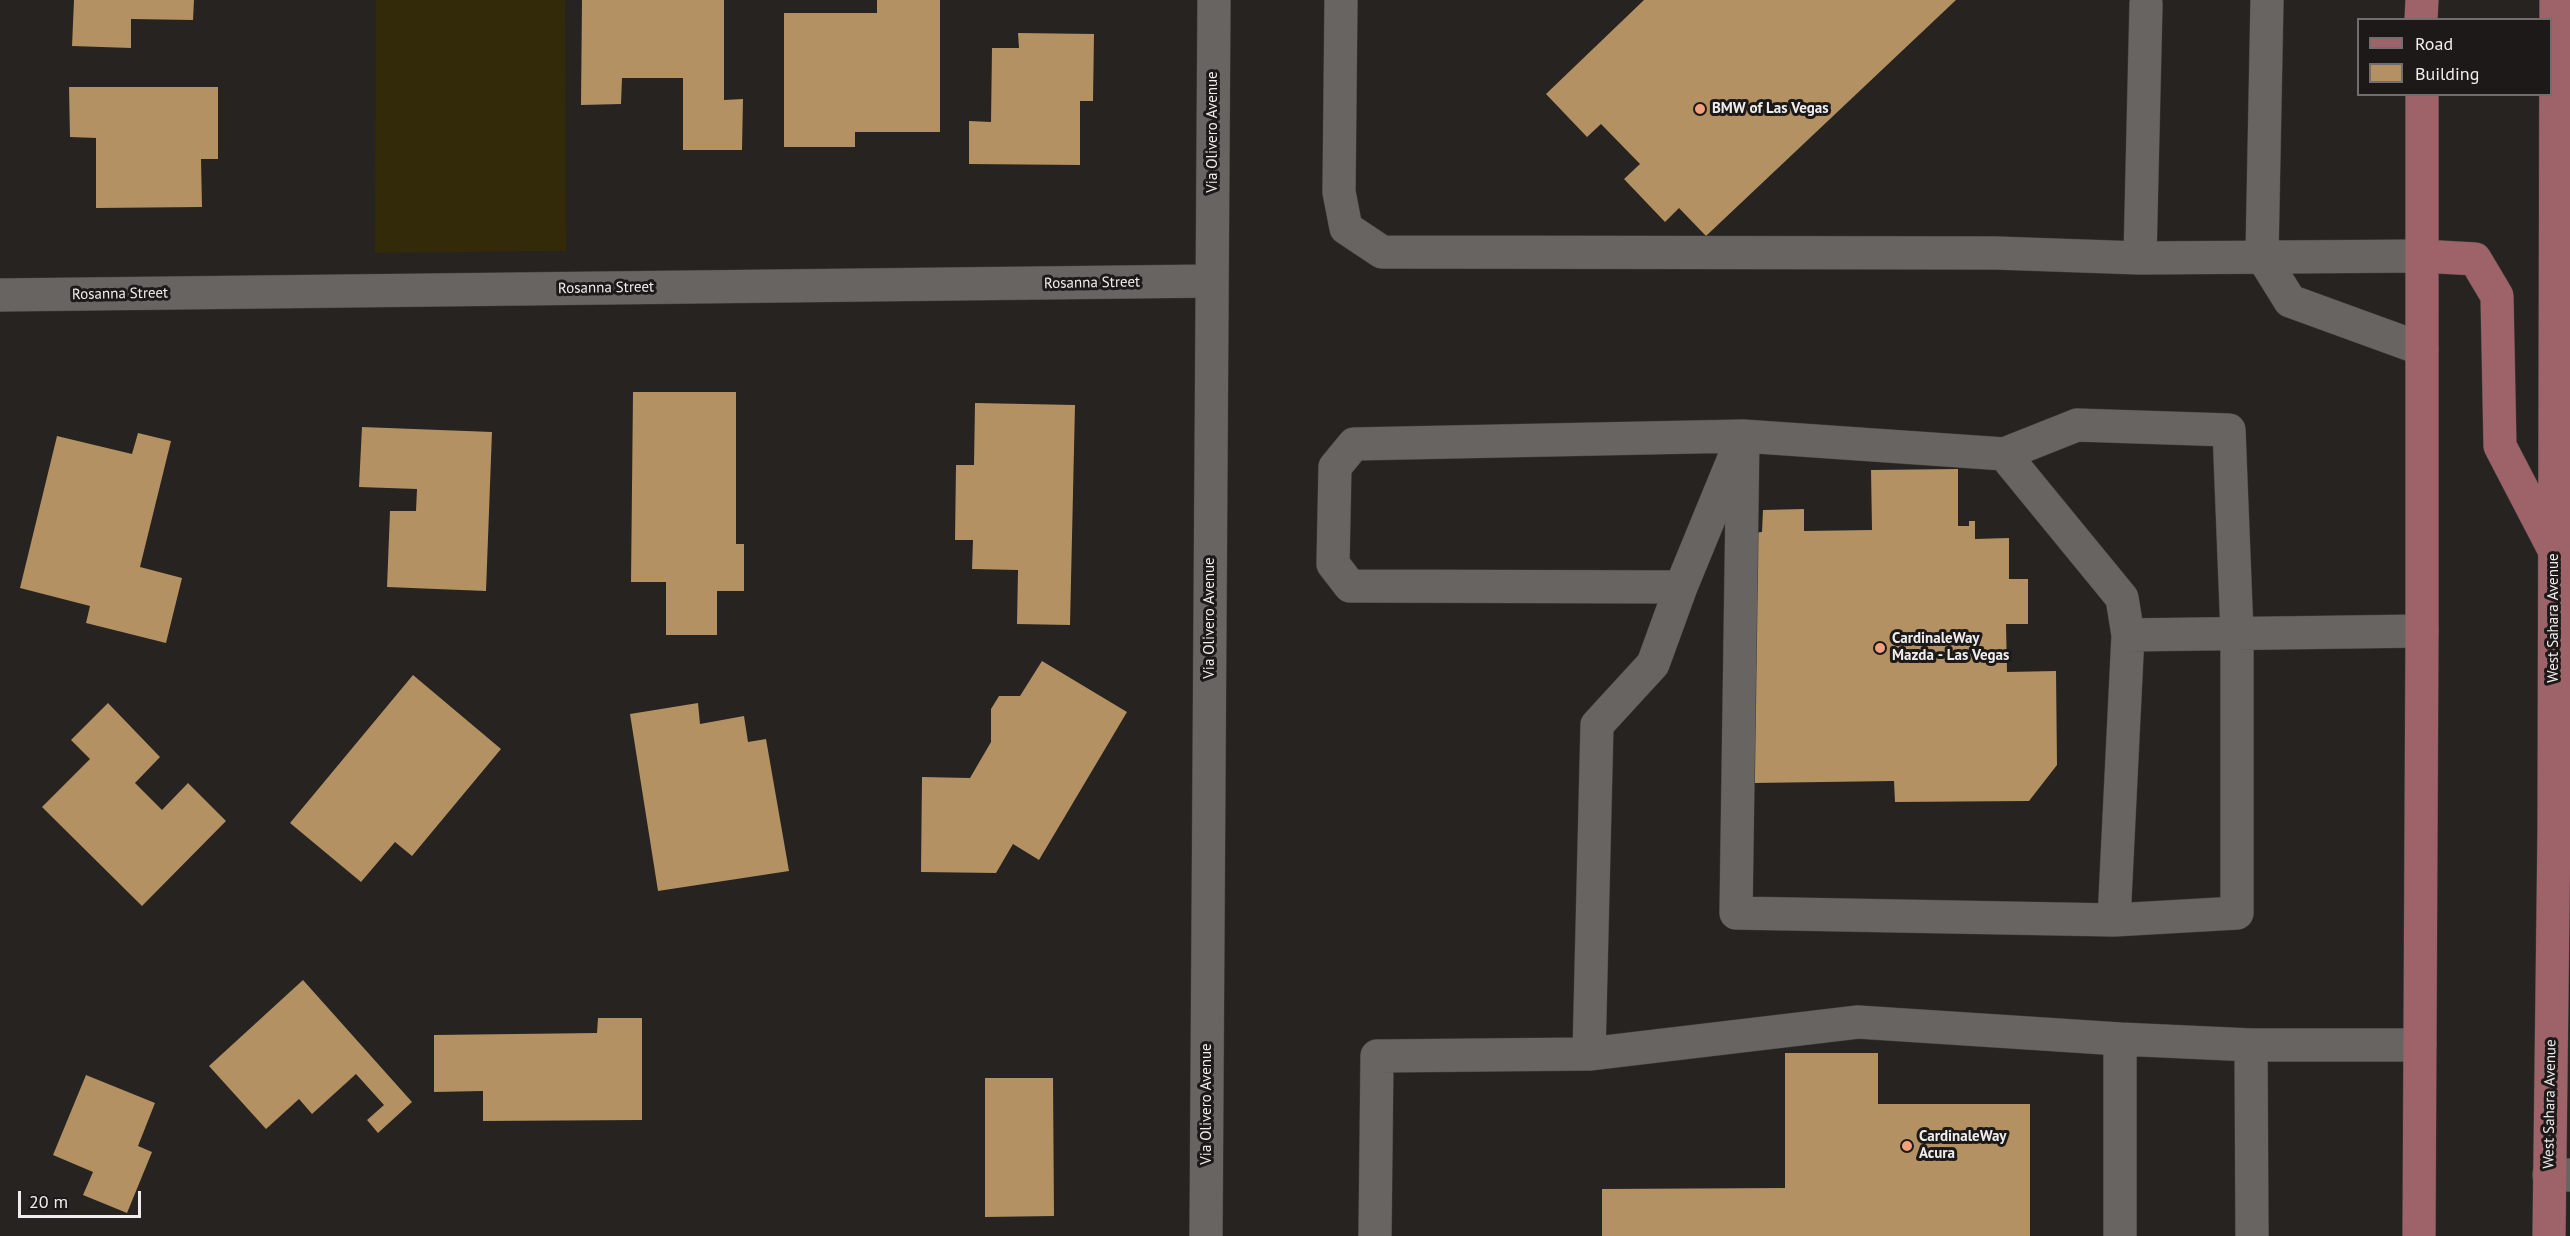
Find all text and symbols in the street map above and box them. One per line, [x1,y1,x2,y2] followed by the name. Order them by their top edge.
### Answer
[2357,18,2552,96] legend
[2415,32,2453,55] text: Road
[2415,62,2479,85] text: Building
[1204,71,1222,193] street label: Via Olivero Avenue
[1712,100,1829,118] place label: BMW of Las Vegas
[1693,102,1707,116] marker: BMW of Las Vegas
[1044,273,1140,293] street label: Rosanna Street
[558,278,654,298] street label: Rosanna Street
[72,284,168,304] street label: Rosanna Street
[2545,553,2563,683] street label: West Sahara Avenue
[1201,557,1219,679] street label: Via Olivero Avenue
[1892,630,2009,665] place label: CardinaleWay Mazda - Las Vegas
[1873,641,1887,655] marker: CardinaleWay Mazda - Las Vegas
[2540,1039,2560,1169] street label: West Sahara Avenue
[1198,1043,1216,1165] street label: Via Olivero Avenue
[1919,1128,2007,1163] place label: CardinaleWay Acura
[1900,1139,1914,1153] marker: CardinaleWay Acura
[21,1179,144,1217] scale bar
[29,1190,68,1213] text: 20 m

